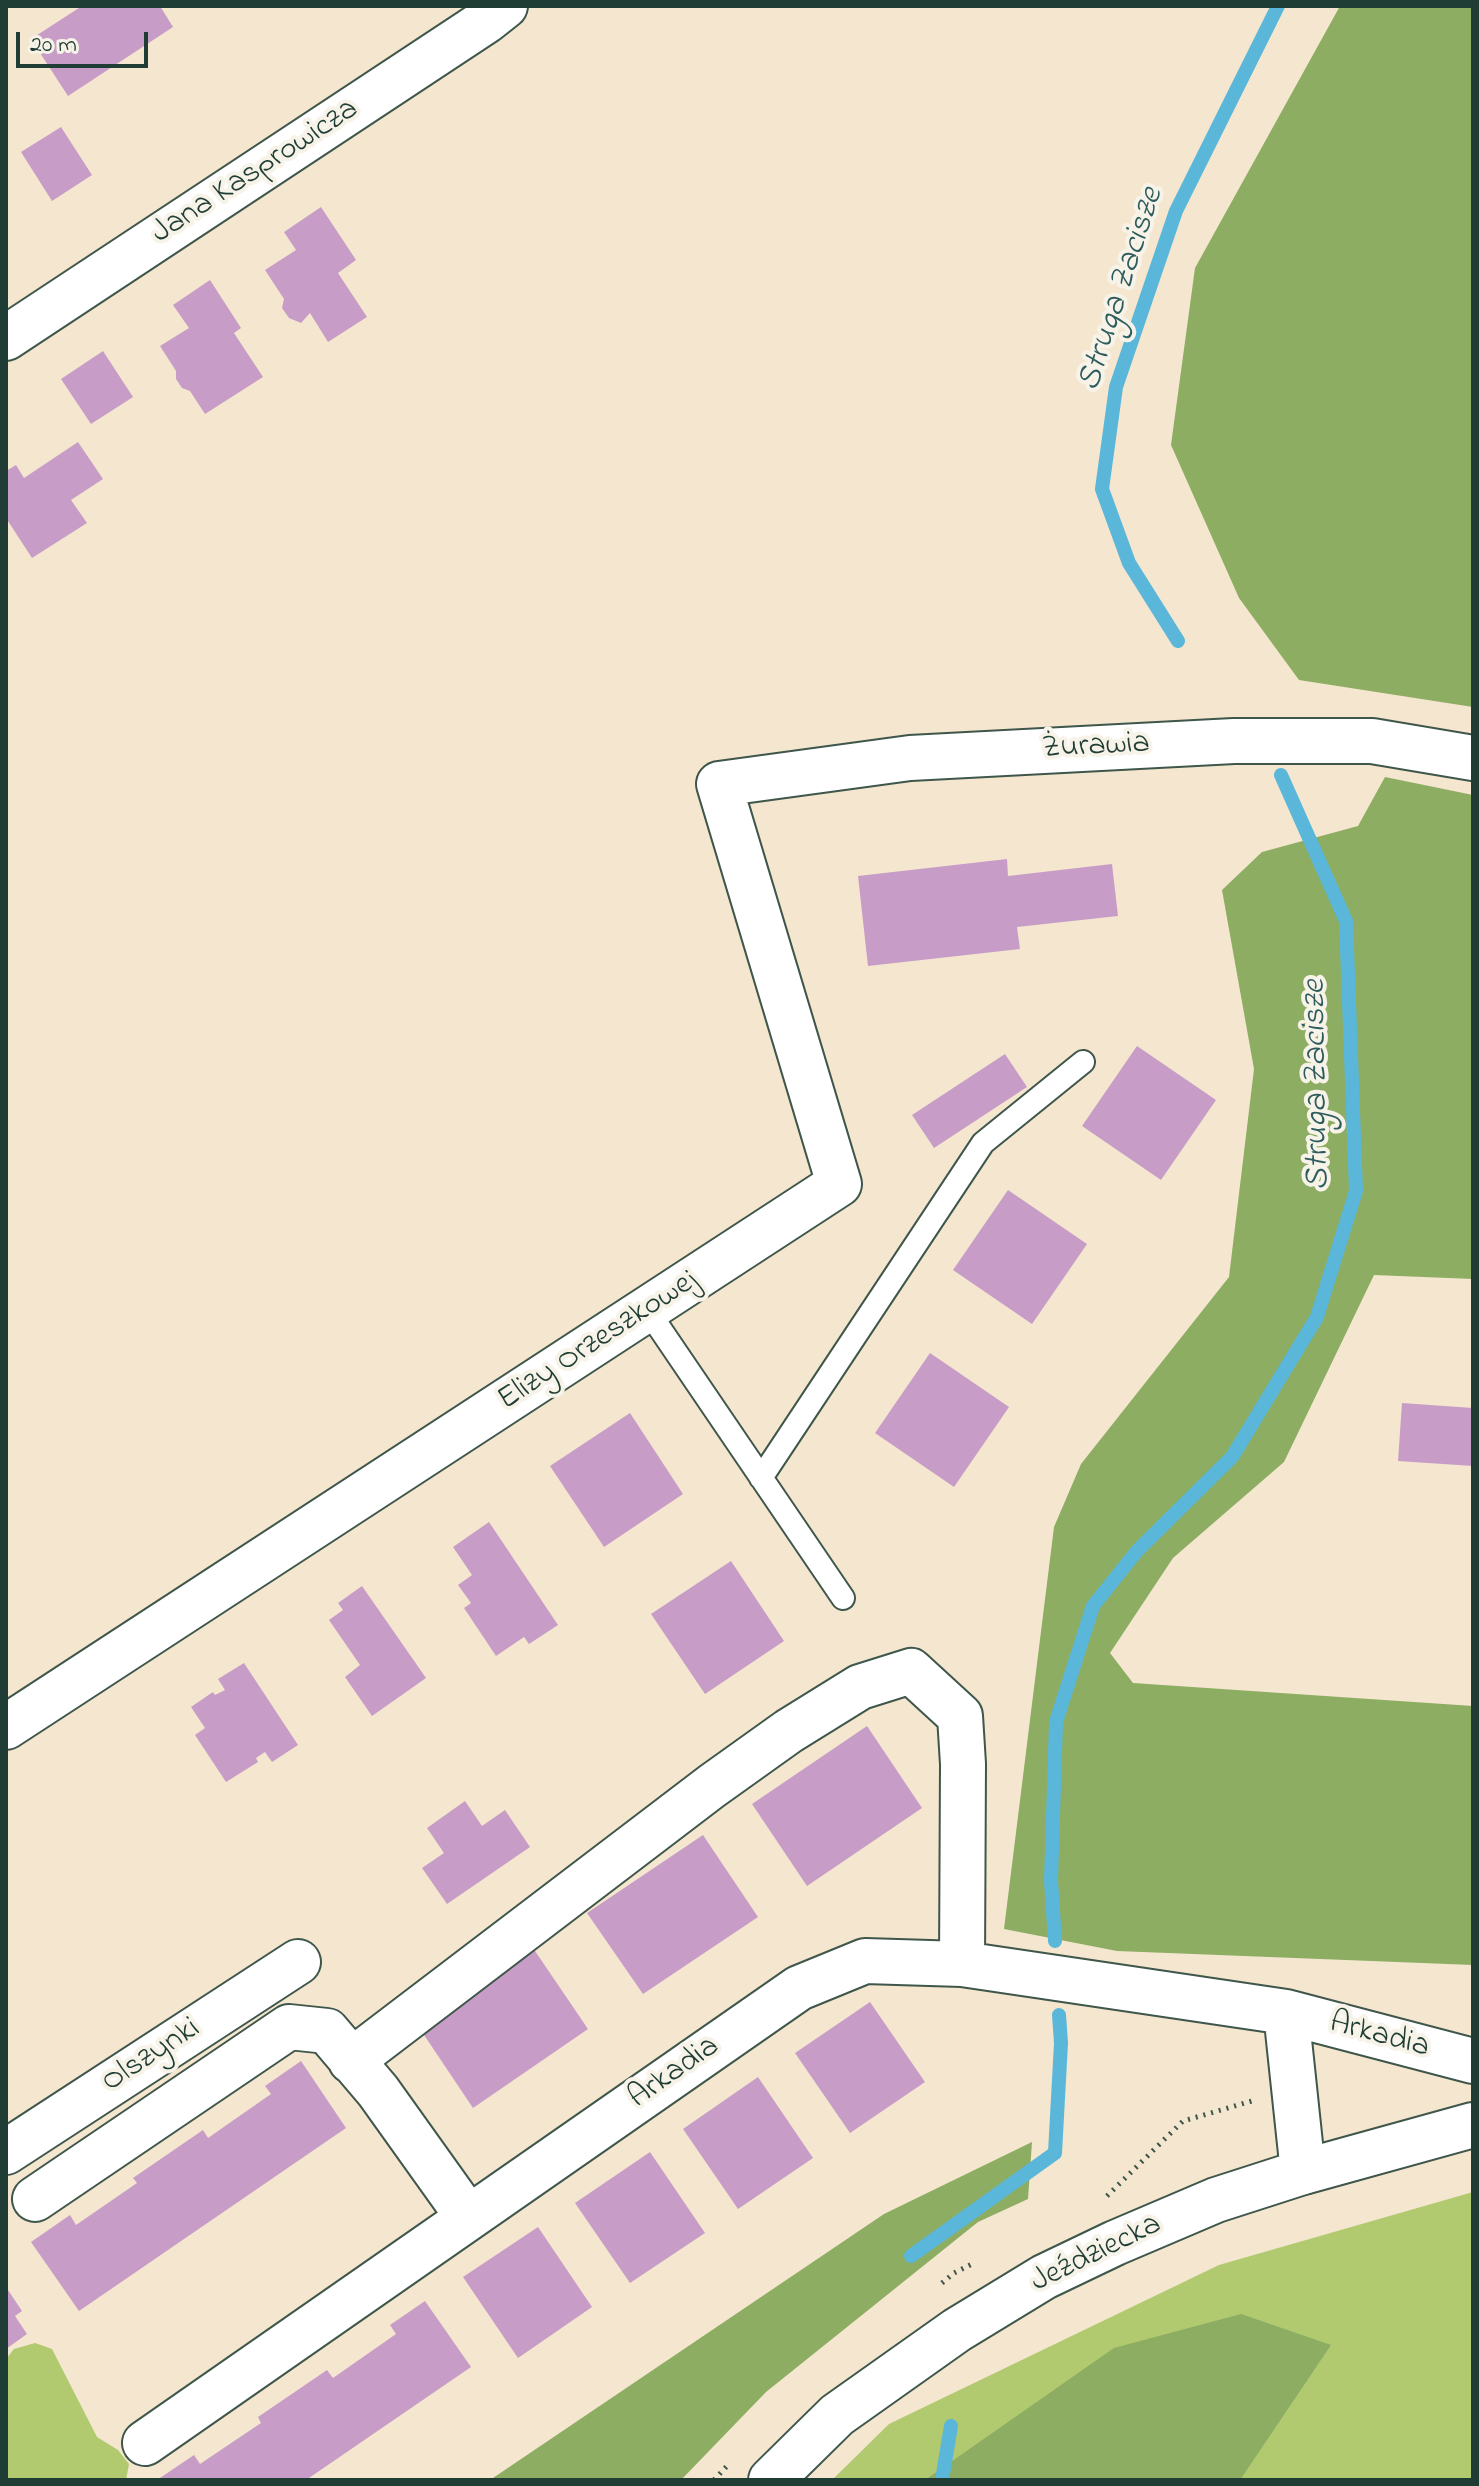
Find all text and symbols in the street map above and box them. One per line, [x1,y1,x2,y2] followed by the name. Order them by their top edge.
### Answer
[20,16,152,66] scale bar
[30,28,77,63] text: 20 m
[145,92,367,254] street label: Jana Kasprowicza
[1071,183,1175,397] water label: Struga Zacisze
[1041,726,1151,770] street label: Żurawia
[1297,979,1341,1191] water label: Struga Zacisze
[492,1263,706,1421] street label: Elizy Orzeszkowej
[1325,2005,1433,2069] street label: Arkadia
[96,2011,208,2103] street label: Olszynki
[622,2029,728,2119] street label: Arkadia
[1026,2207,1168,2303] street label: Jeździecka

